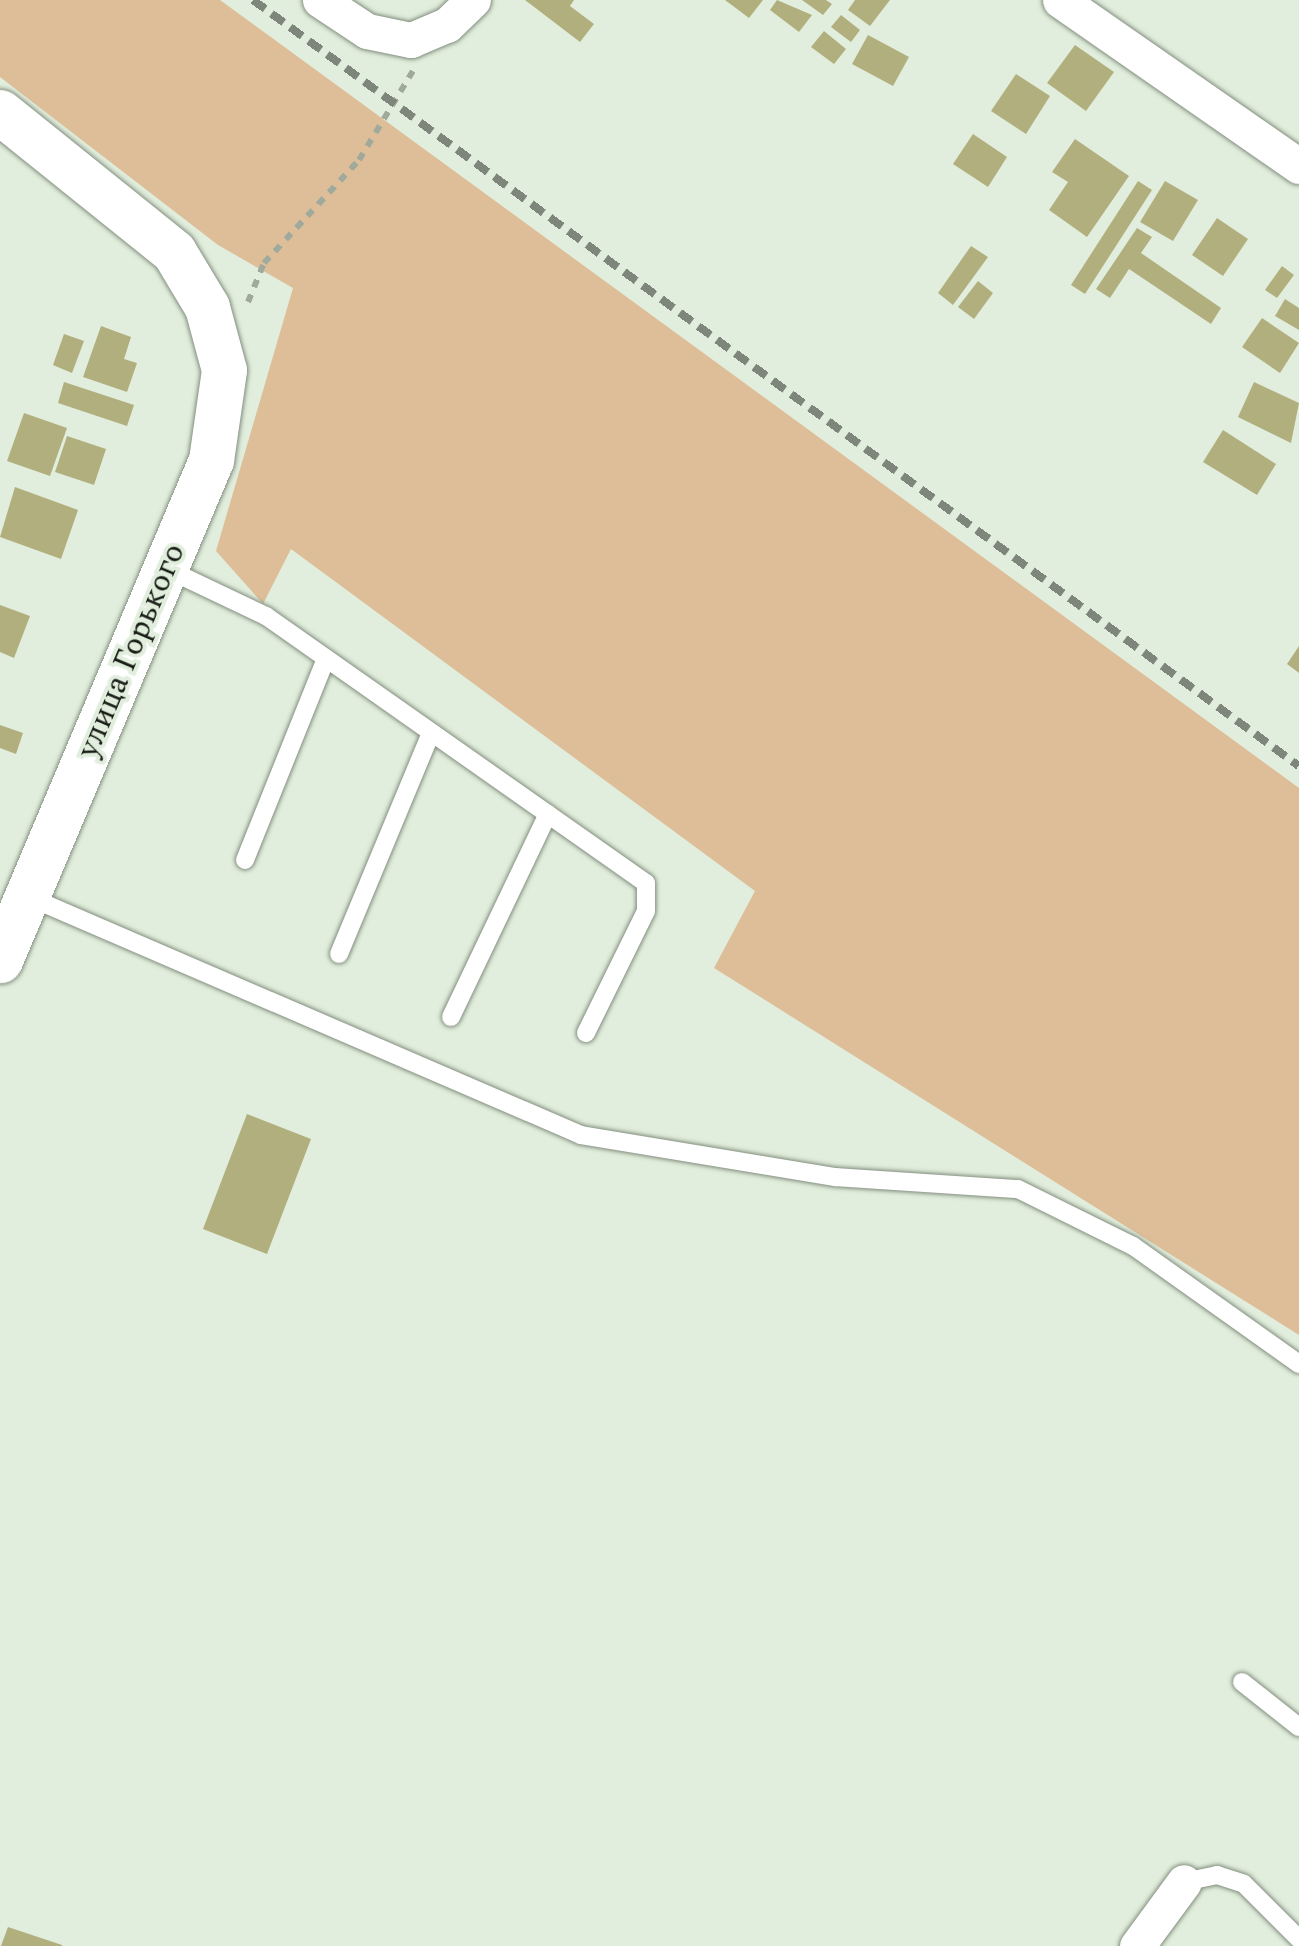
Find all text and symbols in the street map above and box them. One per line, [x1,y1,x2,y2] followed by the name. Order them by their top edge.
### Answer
[70,538,194,764] street label: улица Горького

